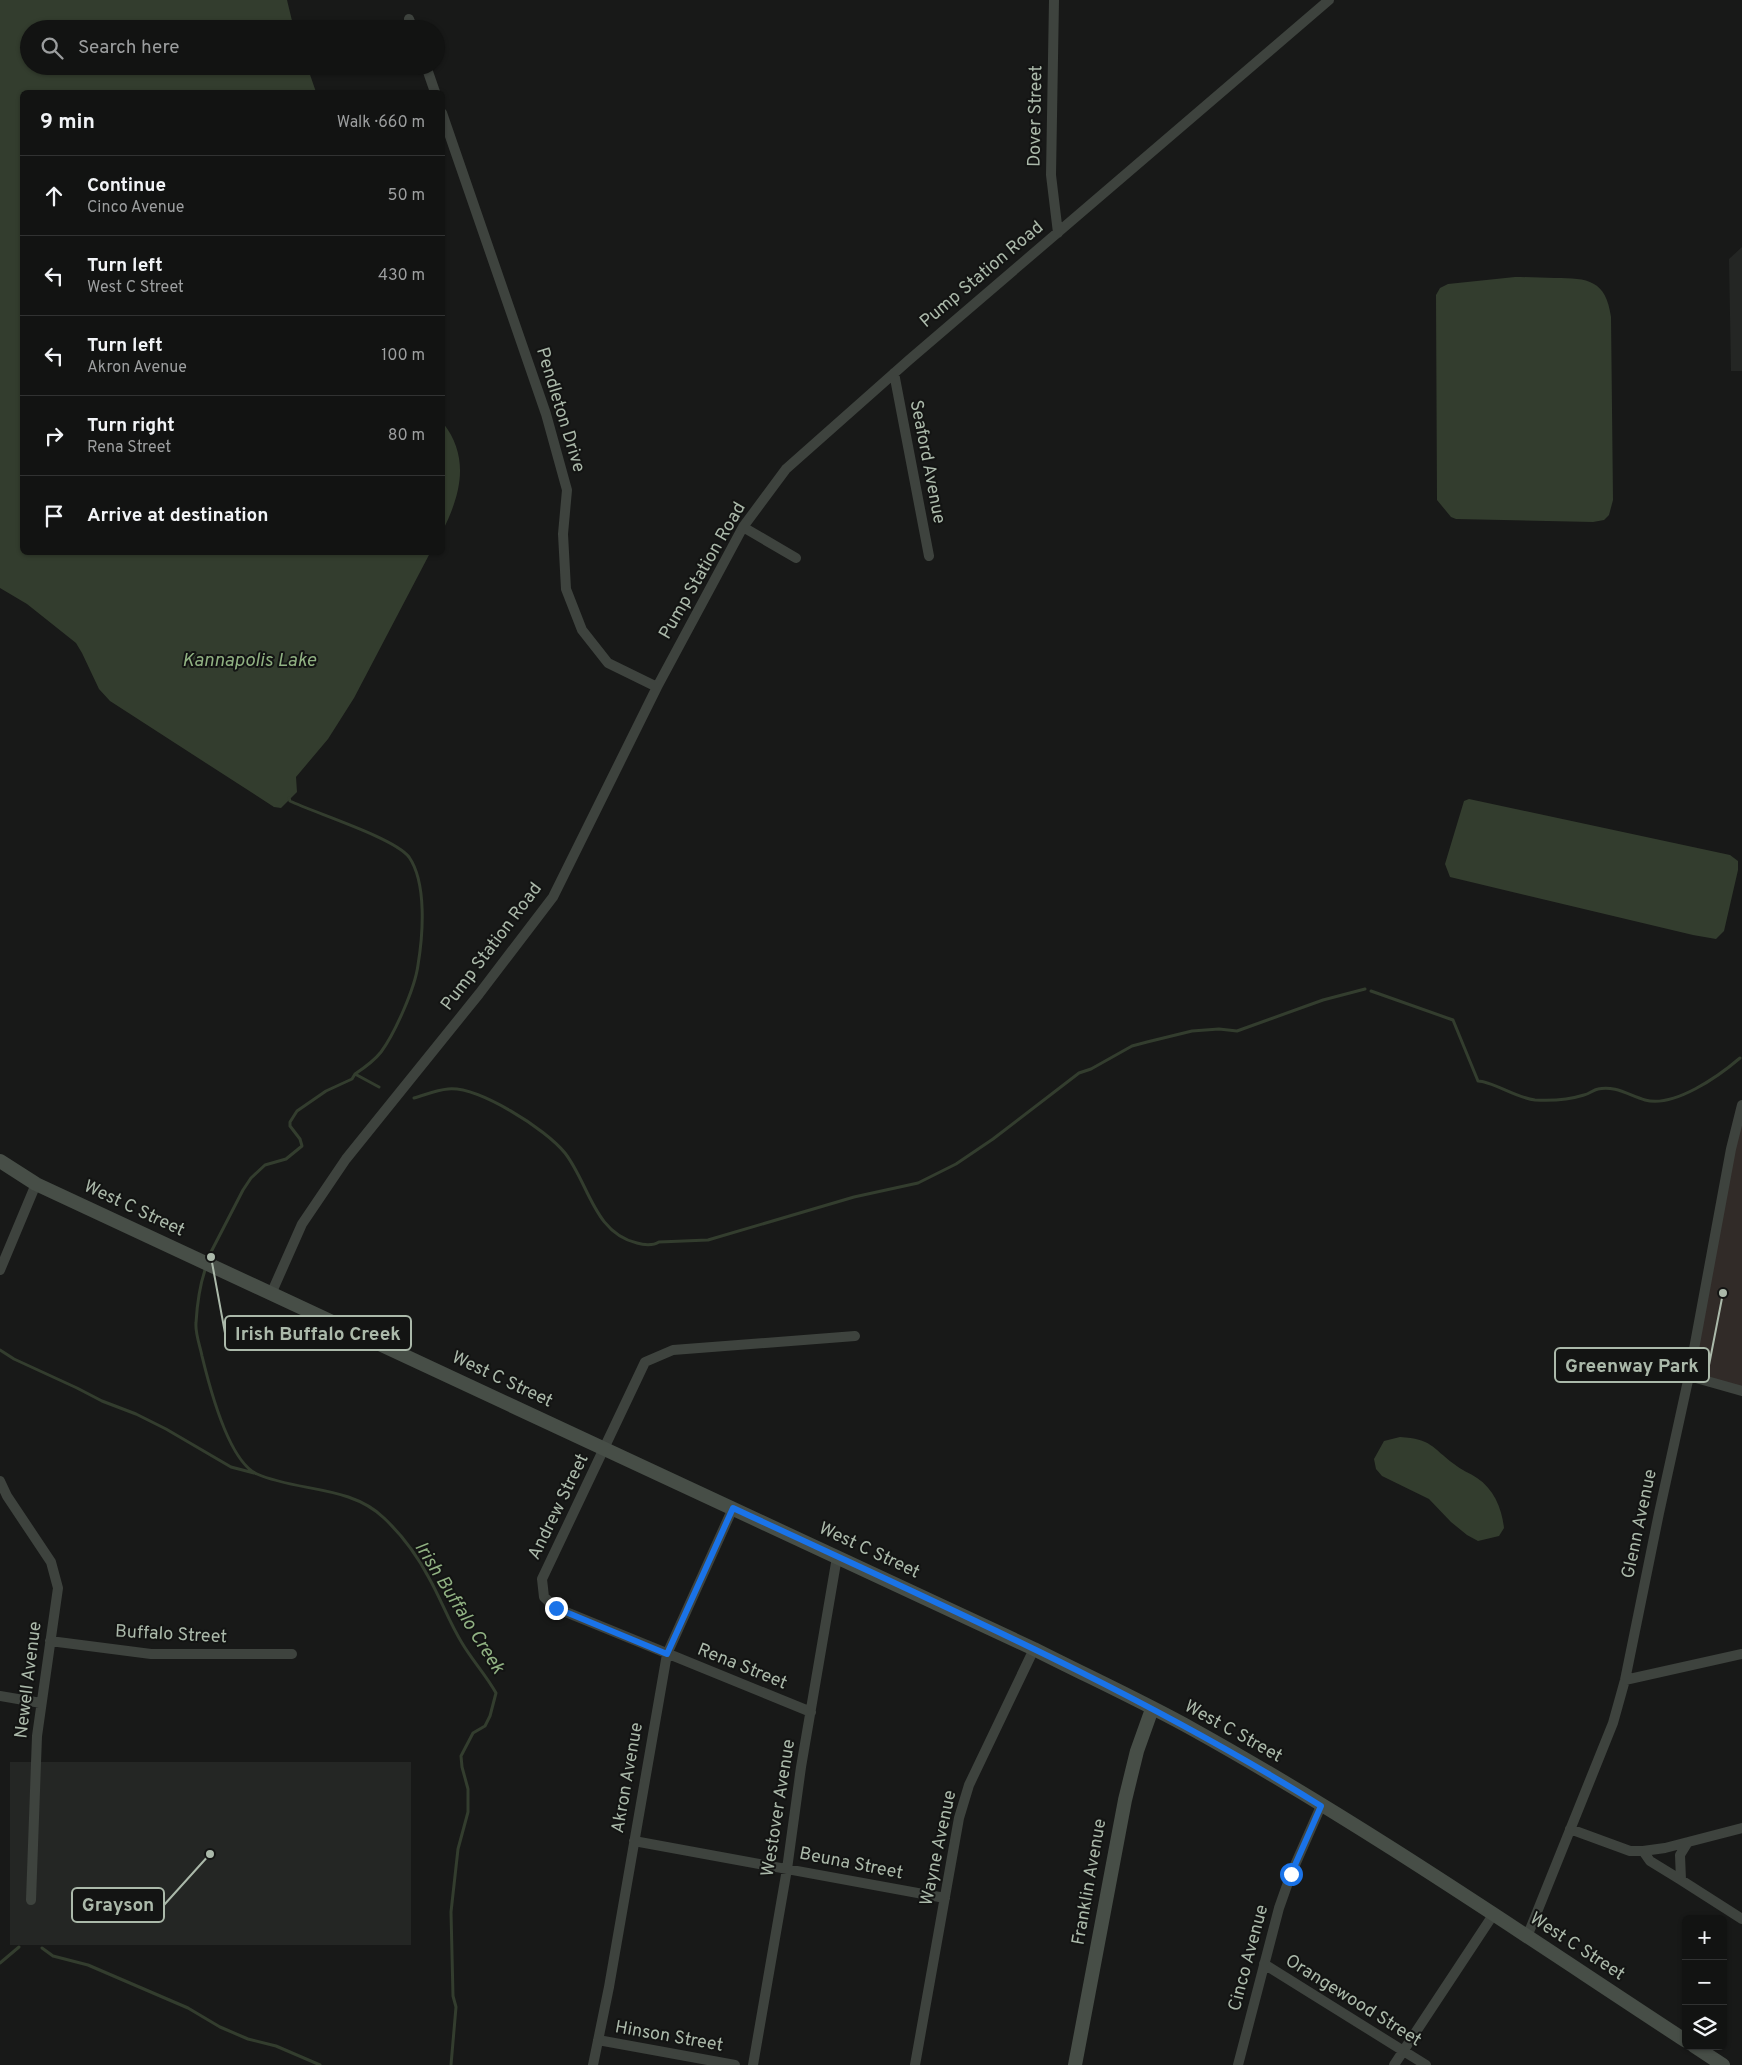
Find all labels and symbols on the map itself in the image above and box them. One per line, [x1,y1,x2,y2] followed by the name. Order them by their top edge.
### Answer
[1024,65,1048,167] street label: Dover Street
[915,216,1049,334] street label: Pump Station Road
[530,345,590,475] street label: Pendleton Drive
[904,398,950,526] street label: Seaford Avenue
[654,498,752,644] street label: Pump Station Road
[182,649,316,673] water label: Kannapolis Lake
[436,878,548,1016] street label: Pump Station Road
[80,1176,188,1242] street label: West C Street
[225,1316,411,1350] callout: Irish Buffalo Creek
[235,1323,401,1347] text: Irish Buffalo Creek
[448,1347,556,1413] street label: West C Street
[1555,1348,1709,1382] callout: Greenway Park
[1565,1355,1699,1379] text: Greenway Park
[523,1450,595,1564] street label: Andrew Street
[1617,1467,1663,1581] street label: Glenn Avenue
[815,1518,923,1584] street label: West C Street
[409,1537,510,1679] water label: Irish Buffalo Creek
[545,1597,568,1620] route end
[10,1620,48,1740] street label: Newell Avenue
[114,1621,228,1649] street label: Buffalo Street
[694,1639,790,1695] street label: Rena Street
[1180,1696,1286,1768] street label: West C Street
[607,1721,649,1835] street label: Akron Avenue
[757,1738,801,1878] street label: Westover Avenue
[916,1788,962,1908] street label: Wayne Avenue
[1068,1817,1112,1947] street label: Franklin Avenue
[797,1843,905,1885] street label: Beuna Street
[1280,1863,1303,1886] route start
[72,1888,164,1922] callout: Grayson
[82,1894,154,1918] text: Grayson
[1224,1902,1274,2014] street label: Cinco Avenue
[1525,1908,1629,1986] street label: West C Street
[1280,1950,1426,2052] street label: Orangewood Street
[613,2016,725,2058] street label: Hinson Street

